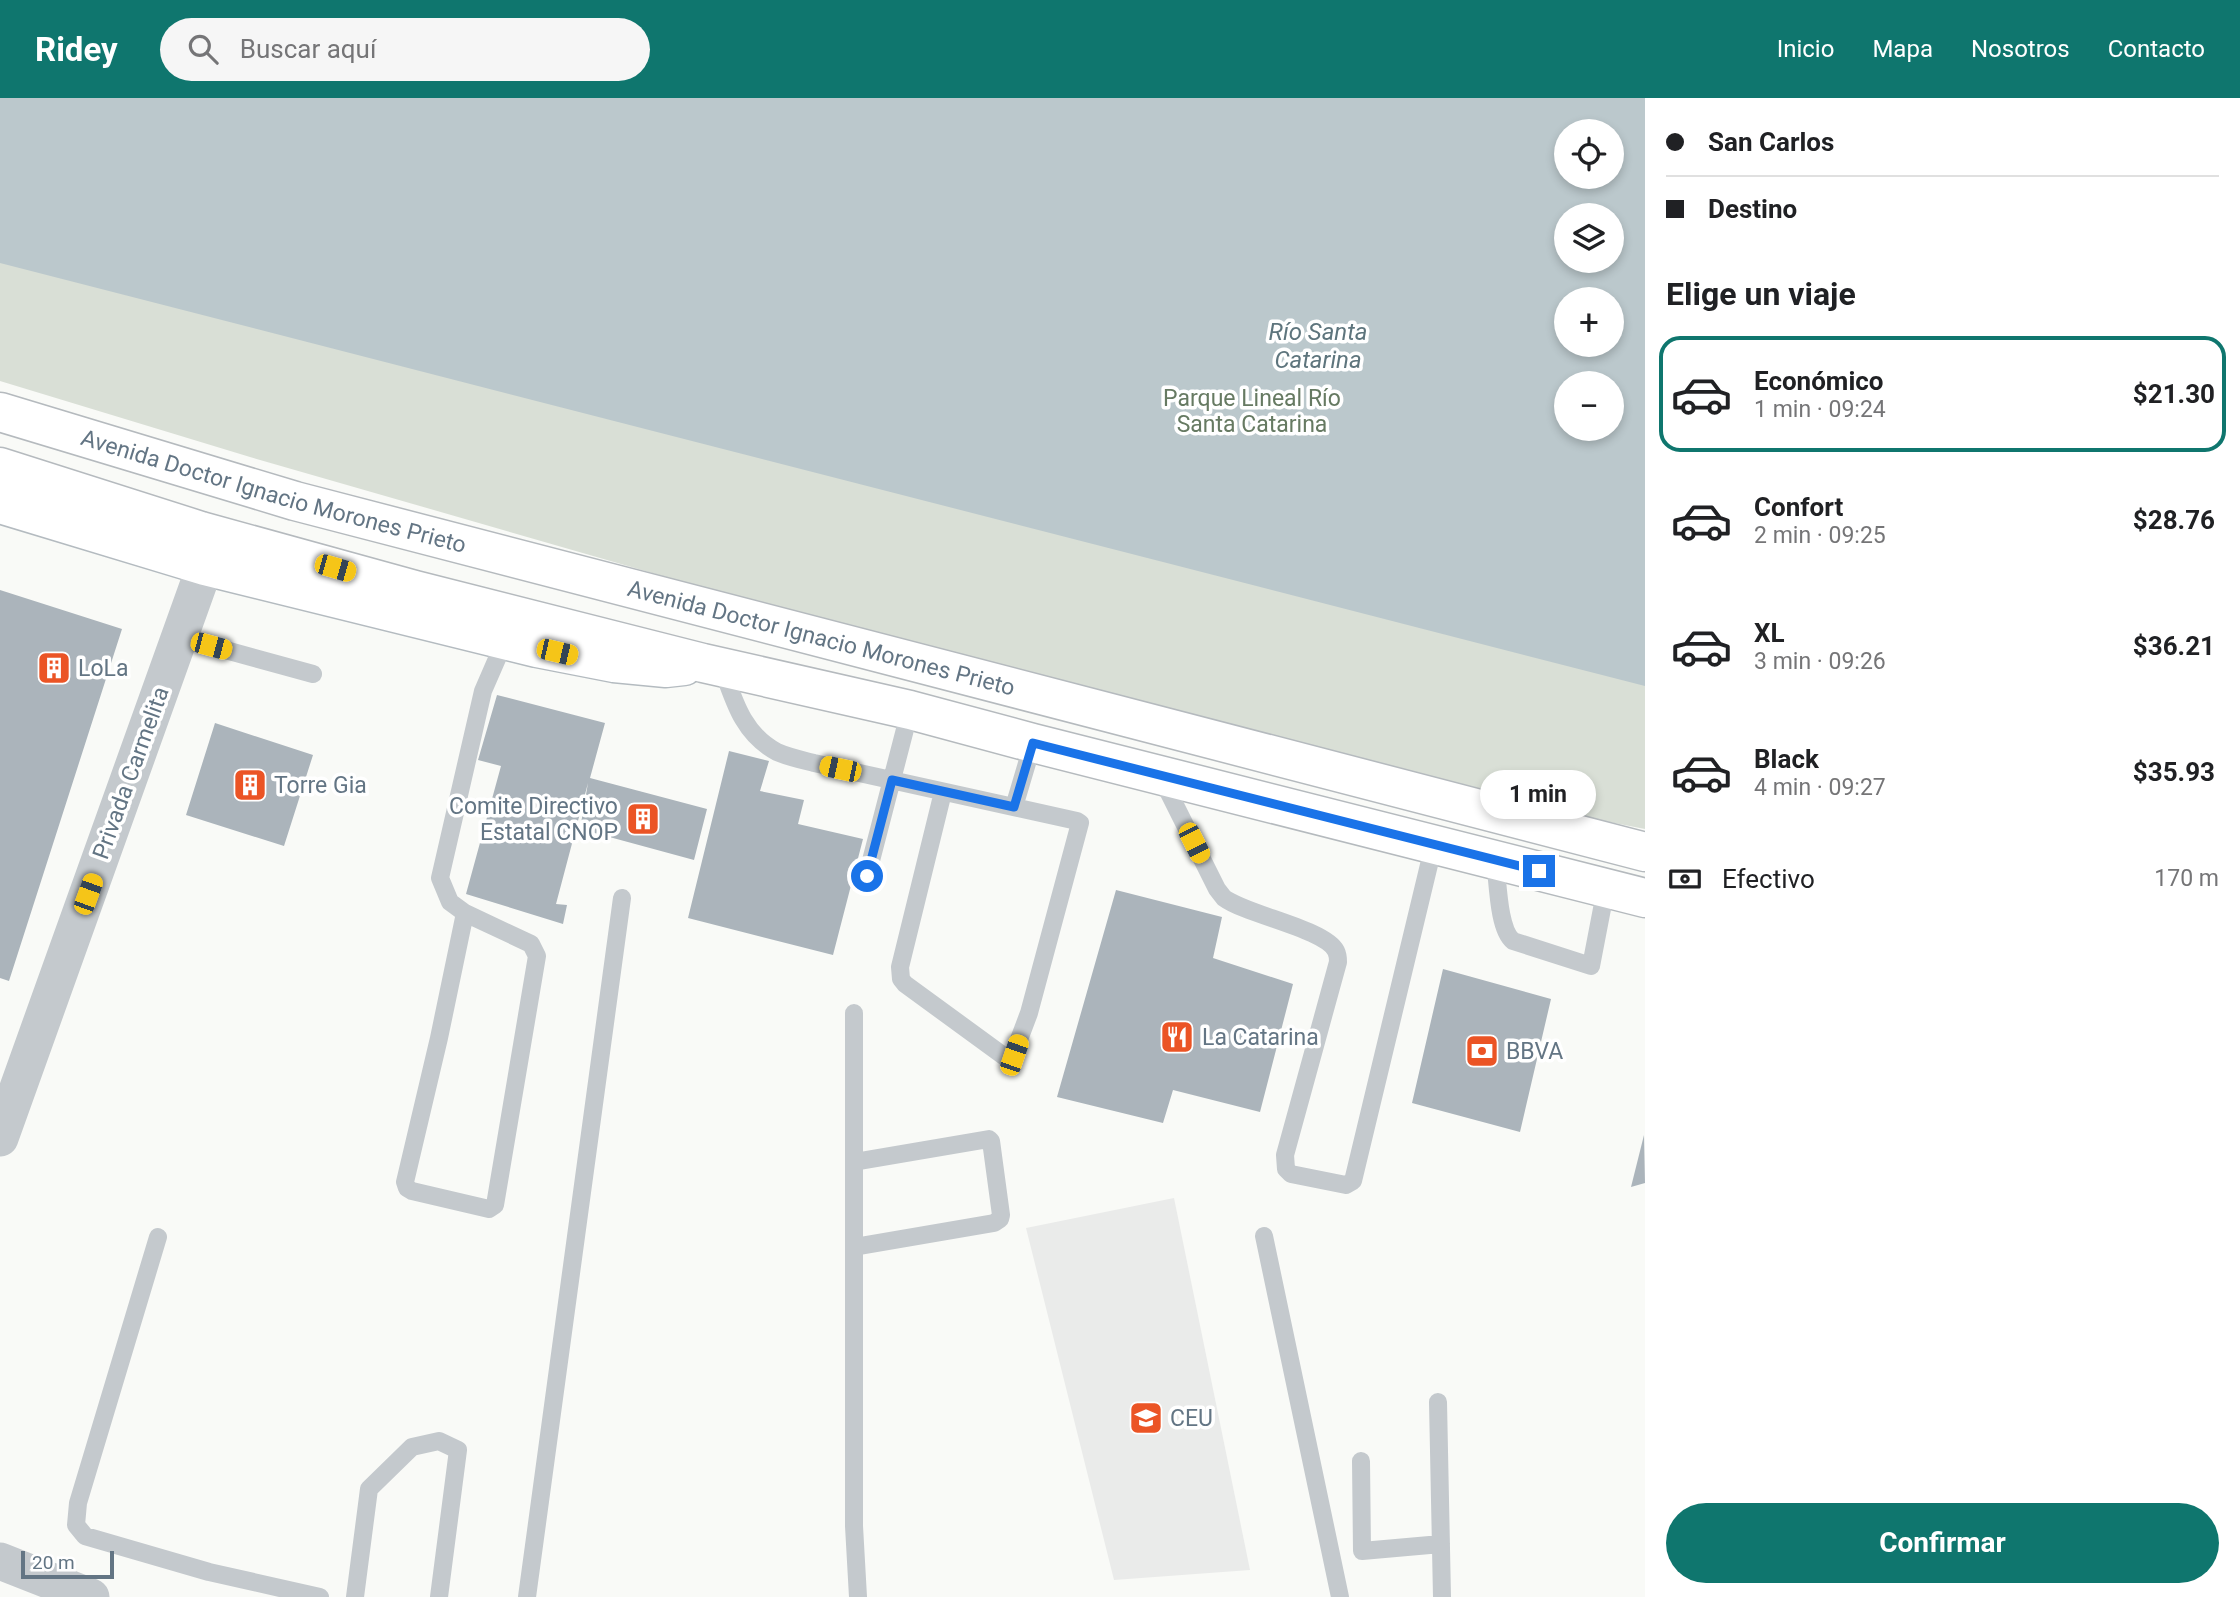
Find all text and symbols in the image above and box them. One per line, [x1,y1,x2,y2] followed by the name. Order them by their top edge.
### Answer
[160,18,650,81] search box
[35,30,118,69] text: Ridey
[184,30,222,68] icon: search
[240,34,376,64] text: Buscar aquí
[1777,35,1834,63] text: Inicio
[1872,35,1933,63] text: Mapa
[1971,35,2070,63] text: Nosotros
[2108,35,2205,63] text: Contacto
[1554,119,1624,441] map controls
[1554,119,1624,189] button: locate
[1708,127,1834,157] text: San Carlos
[1708,194,1797,224] text: Destino
[1554,203,1624,273] button: layers
[1666,275,1856,313] text: Elige un viaje
[1554,287,1624,357] button: +
[1269,318,1367,374] water label: Río Santa Catarina
[1670,363,1733,426] icon: car
[1754,366,1883,396] text: Económico
[1554,371,1624,441] button: −
[2133,379,2215,409] text: $21.30
[1163,385,1341,438] park label: Parque Lineal Río Santa Catarina
[1754,396,1886,423] text: 1 min · 09:24
[78,424,469,558] street label: Avenida Doctor Ignacio Morones Prieto
[1670,489,1733,552] icon: car
[1754,492,1843,522] text: Confort
[2133,505,2215,535] text: $28.76
[1754,522,1886,549] text: 2 min · 09:25
[312,552,359,584] car
[625,575,1018,701] street label: Avenida Doctor Ignacio Morones Prieto
[1670,615,1733,678] icon: car
[1754,618,1785,648] text: XL
[188,630,235,662] car
[2133,631,2215,661] text: $36.21
[535,637,580,667] car
[1754,648,1886,675] text: 3 min · 09:26
[35,649,73,687] building icon: LoLa
[78,655,128,682] place label: LoLa
[87,683,175,863] street label: Privada Carmelita
[1670,741,1733,804] icon: car
[1754,744,1819,774] text: Black
[818,754,863,784] car
[2133,757,2215,787] text: $35.93
[231,766,269,804] building icon: Torre Gia
[1481,770,1597,818] callout: 1 min
[274,772,367,799] place label: Torre Gia
[1754,774,1886,801] text: 4 min · 09:27
[1509,781,1567,808] text: 1 min
[449,793,618,846] place label: Comite Directivo Estatal CNOP
[624,800,662,838] building icon: Comite Directivo Estatal CNOP
[1176,820,1213,866] car
[1523,855,1555,887] route end
[851,860,883,892] route start
[1666,860,1704,898] icon: cash
[1722,864,1815,894] text: Efectivo
[2154,865,2219,892] text: 170 m
[71,871,106,917] car
[1158,1018,1196,1056] restaurant icon: La Catarina
[1202,1024,1319,1051] place label: La Catarina
[998,1032,1031,1078] car
[1463,1032,1501,1070] bank icon: BBVA
[1506,1038,1563,1065] place label: BBVA
[1127,1399,1165,1437] school or university icon: CEU
[1170,1405,1213,1432] place label: CEU
[1666,1503,2219,1583] button: Confirmar
[21,1548,114,1580] scale bar
[32,1551,75,1574] text: 20 m

